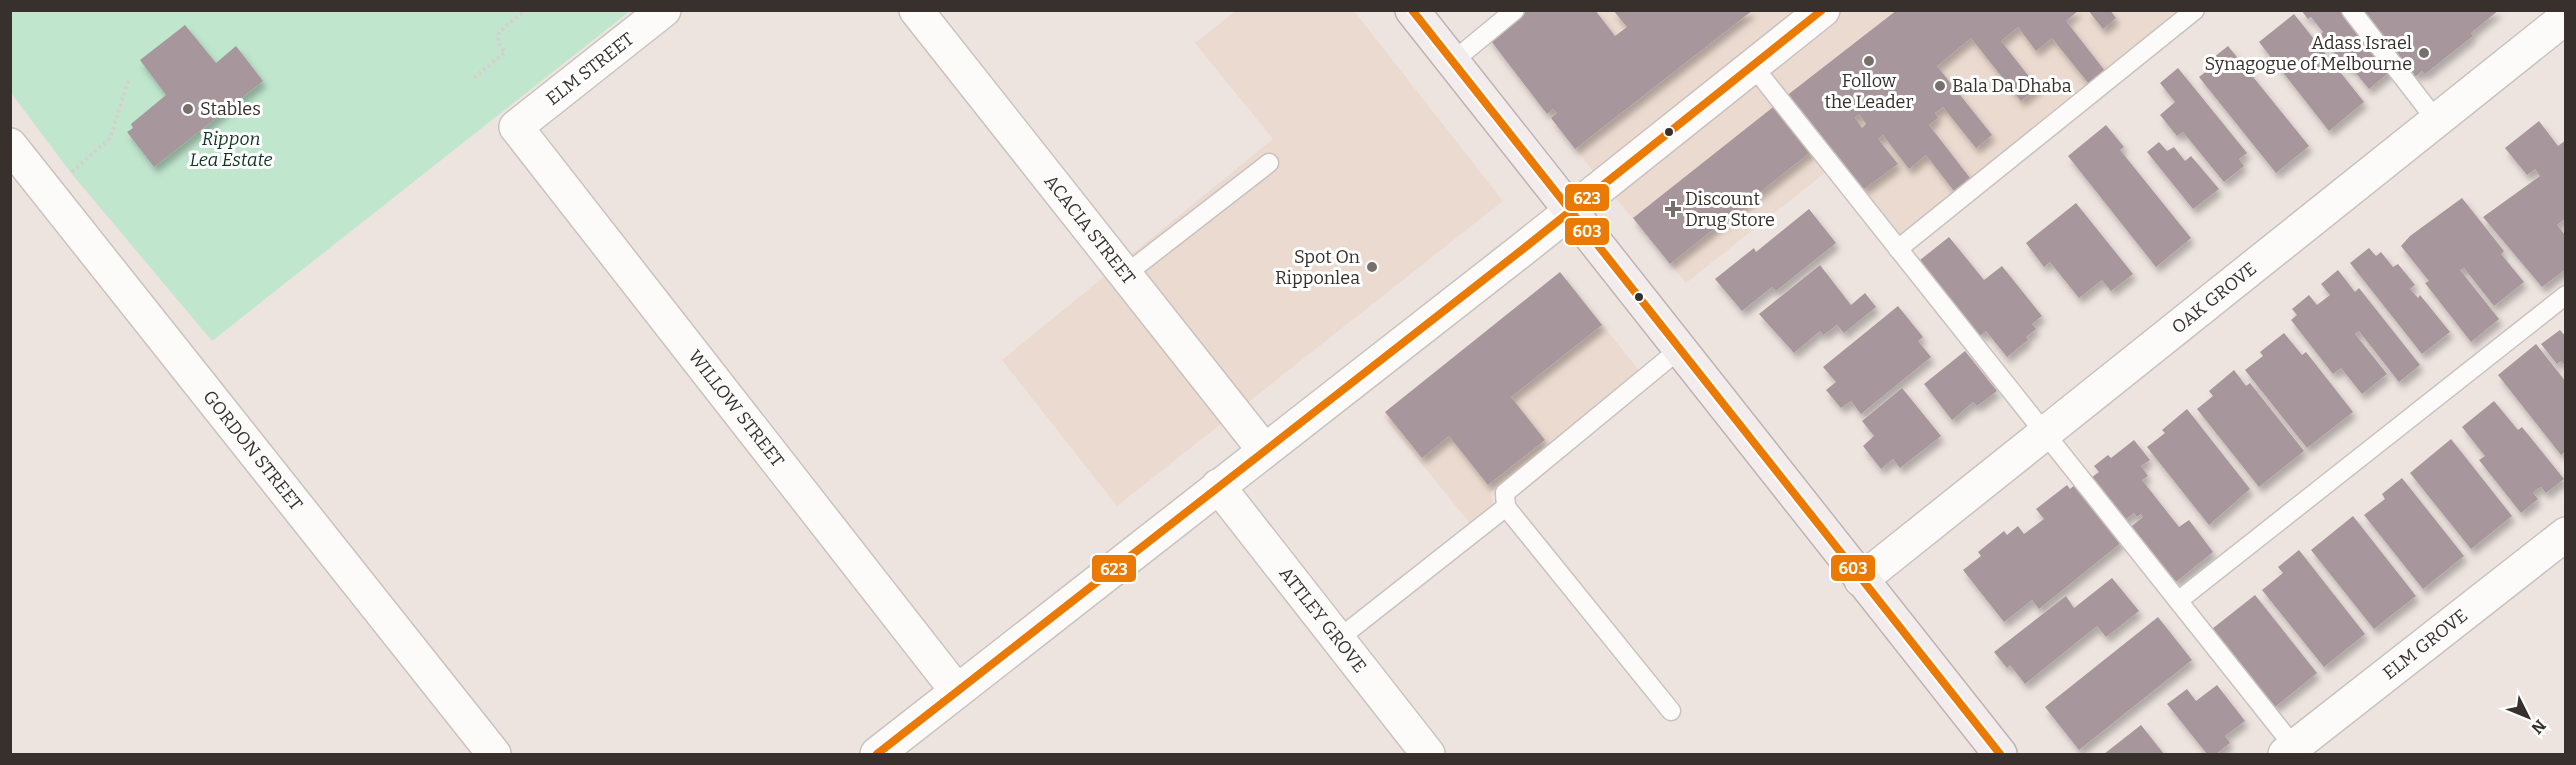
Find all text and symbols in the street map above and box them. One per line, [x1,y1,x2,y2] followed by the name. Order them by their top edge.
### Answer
[542,28,639,110] street label: ELM STREET
[2204,32,2412,75] place label: Adass Israel Synagogue of Melbourne
[2417,46,2431,60] marker: Adass Israel Synagogue of Melbourne
[1862,54,1876,68] marker: Follow the Leader
[1825,70,1913,113] place label: Follow the Leader
[1952,75,2072,97] place label: Bala Da Dhaba
[1933,79,1947,93] marker: Bala Da Dhaba
[200,98,261,120] place label: Stables
[181,102,195,116] marker: Stables
[1663,126,1675,138] unlabelled marker
[189,128,273,171] park label: Rippon Lea Estate
[1040,170,1140,289] street label: ACACIA STREET
[1564,183,1610,212] line badge: 623
[1685,188,1775,231] place label: Discount Drug Store
[1573,189,1601,208] text: 623
[1666,202,1680,216] marker: Discount Drug Store
[1564,217,1610,246] line badge: 603
[1573,222,1601,241] text: 603
[1275,246,1361,289] place label: Spot On Ripponlea
[2167,257,2261,338] street label: OAK GROVE
[1365,260,1379,274] marker: Spot On Ripponlea
[1633,291,1645,303] unlabelled marker
[684,346,789,472] street label: WILLOW STREET
[198,386,307,515] street label: GORDON STREET
[1091,554,1137,583] line badge: 623
[1830,554,1876,582] line badge: 603
[1839,559,1867,578] text: 603
[1100,560,1128,579] text: 623
[1275,563,1371,677] street label: ATTLEY GROVE
[2378,604,2472,684] street label: ELM GROVE
[2498,687,2558,747] north arrow
[2527,716,2550,738] text: N

